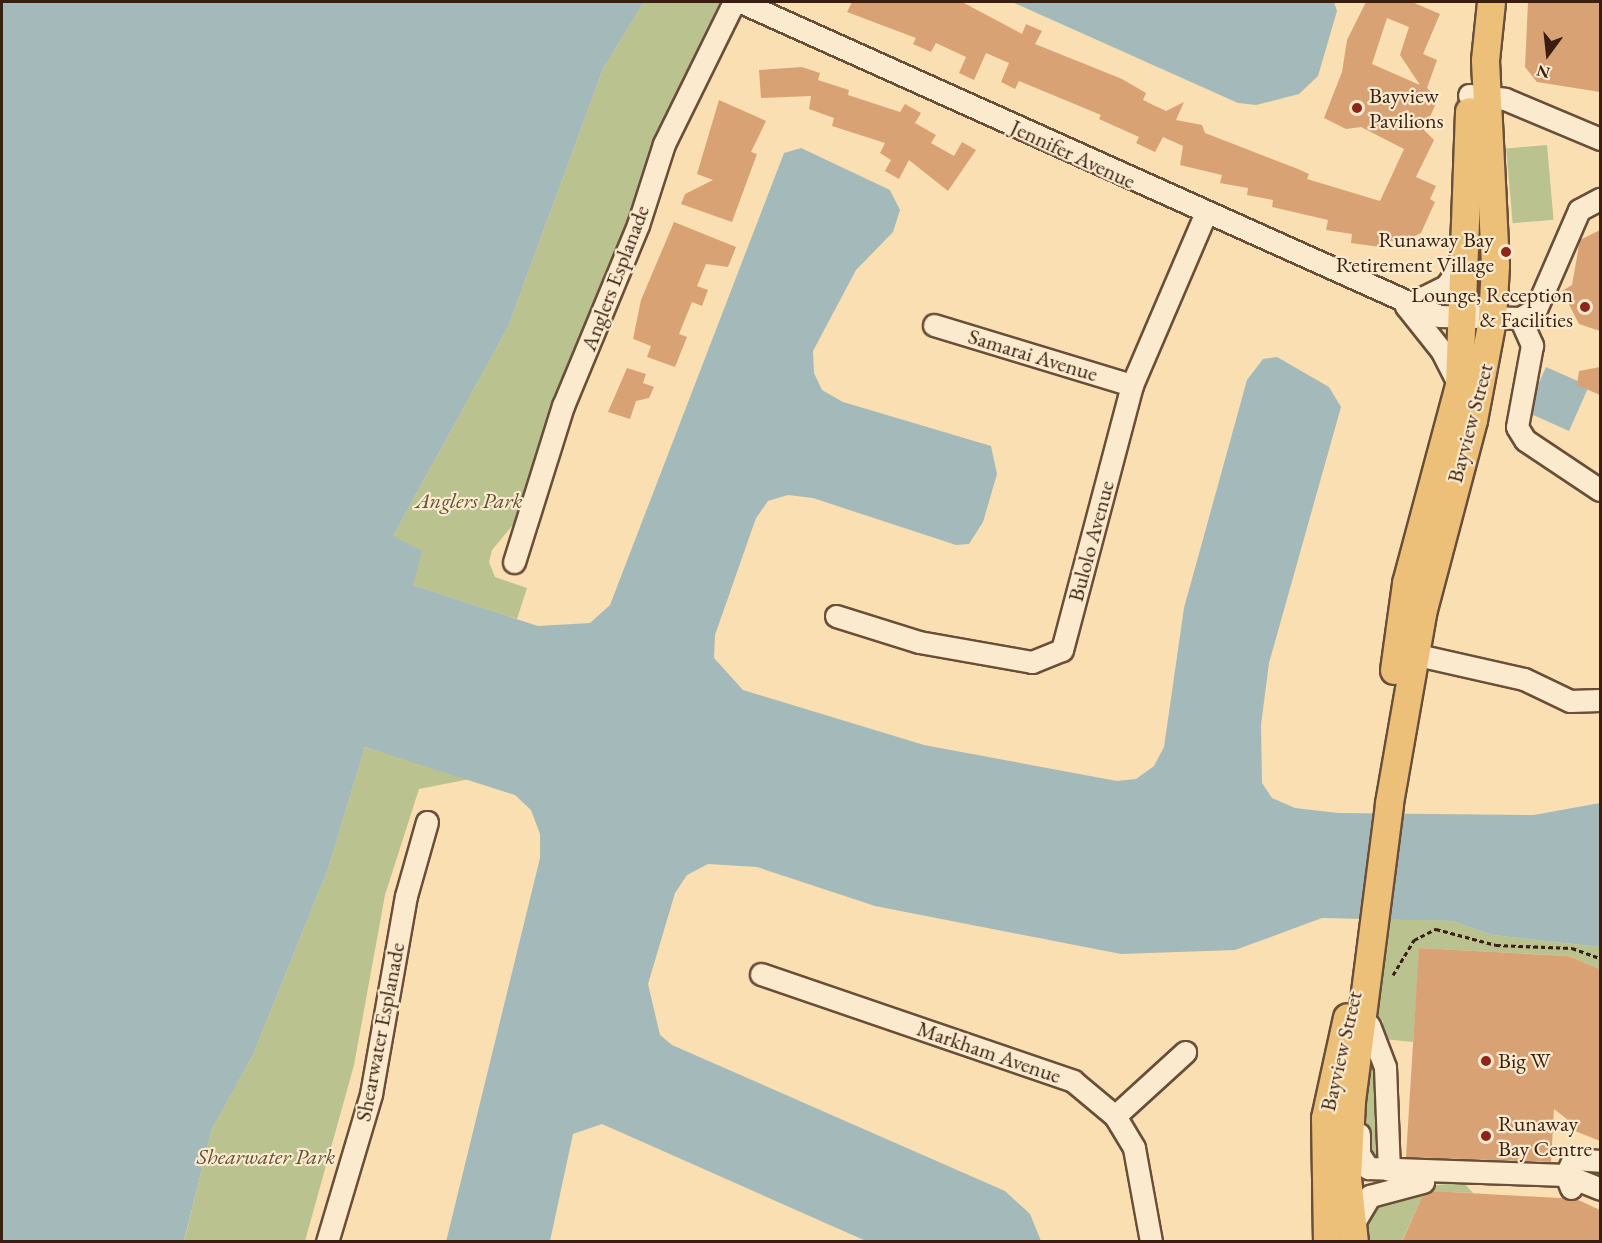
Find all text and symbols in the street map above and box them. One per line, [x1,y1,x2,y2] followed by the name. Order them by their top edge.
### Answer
[1518,24,1578,84] north arrow
[1534,60,1552,84] text: N
[1369,82,1444,134] place label: Bayview Pavilions
[1350,101,1364,115] marker: Bayview Pavilions
[1006,114,1140,194] street label: Jennifer Avenue
[575,201,655,355] street label: Anglers Esplanade
[1336,226,1494,278] place label: Runaway Bay Retirement Village
[1499,245,1513,259] marker: Runaway Bay Retirement Village
[1411,281,1573,332] place label: Lounge, Reception & Facilities
[1578,300,1592,314] marker: Lounge, Reception & Facilities
[965,323,1101,387] street label: Samarai Avenue
[1441,360,1499,486] street label: Bayview Street
[1062,478,1120,604] street label: Bulolo Avenue
[416,488,522,514] park label: Anglers Park
[350,940,410,1124] street label: Shearwater Esplanade
[1314,988,1368,1114] street label: Bayview Street
[914,1015,1064,1089] street label: Markham Avenue
[1498,1048,1550,1074] place label: Big W
[1479,1054,1493,1068] marker: Big W
[1498,1110,1592,1162] place label: Runaway Bay Centre
[1479,1129,1493,1143] marker: Runaway Bay Centre
[197,1144,335,1170] park label: Shearwater Park

